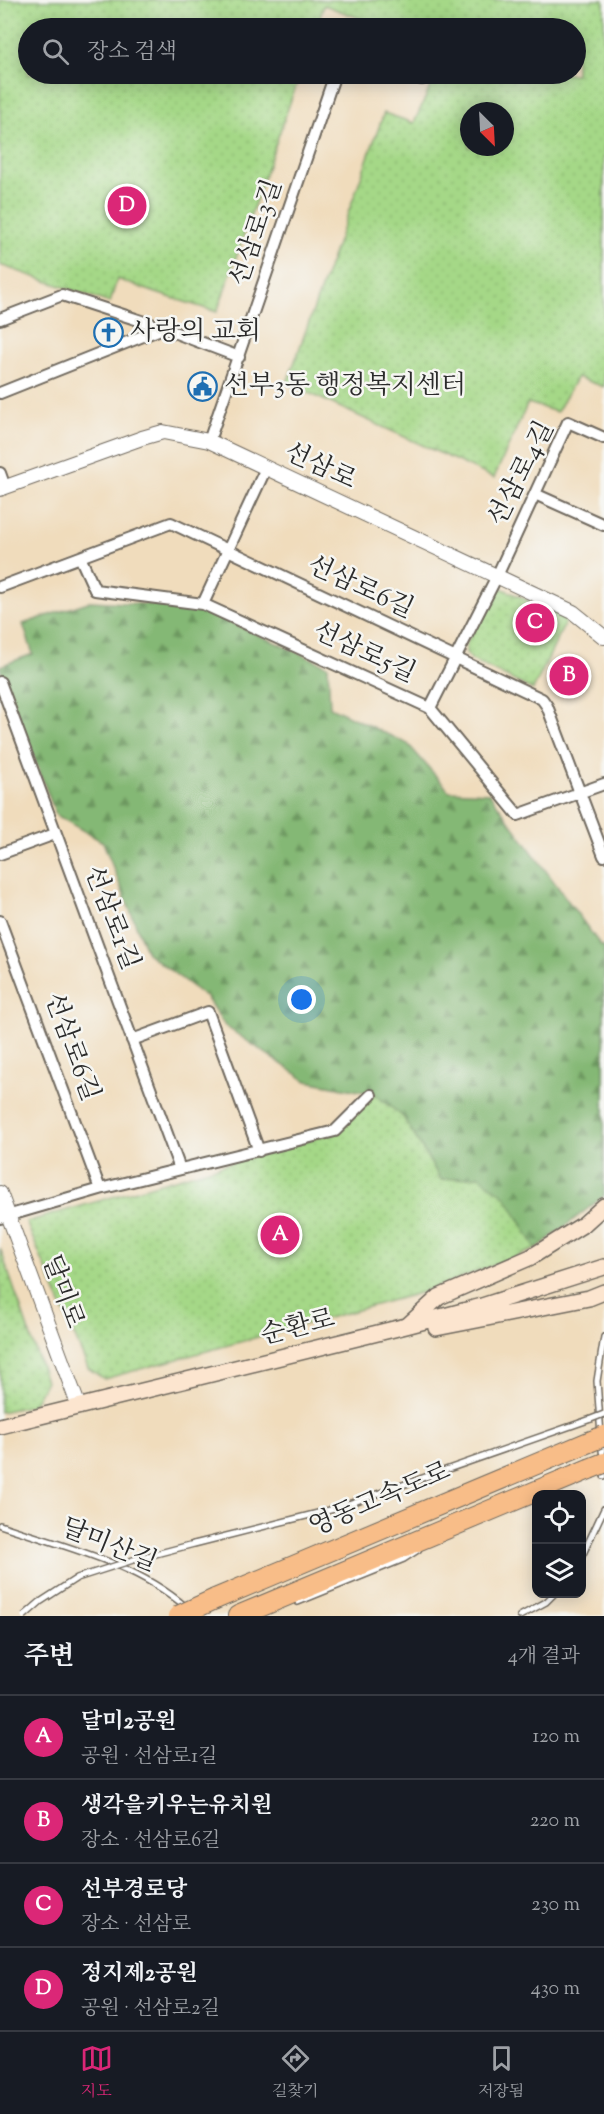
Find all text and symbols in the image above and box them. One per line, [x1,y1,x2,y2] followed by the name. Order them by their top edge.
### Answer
[18,18,586,84] search box
[39,35,72,68] icon: search
[87,37,177,69] text: 장소 검색
[460,102,514,156] north arrow
[221,175,293,291] street label: 선삼로3길
[108,184,146,228] pin: D
[130,314,261,351] place label: 사랑의 교회
[93,316,125,348] church icon: 사랑의 교회
[224,368,466,405] place label: 선부3동 행정복지센터
[187,370,219,402] public building icon: 선부3동 행정복지센터
[480,415,564,533] street label: 선삼로4길
[278,434,362,500] street label: 선삼로
[301,547,419,629] street label: 선삼로6길
[516,600,554,646] pin: C
[307,613,421,693] street label: 선삼로5길
[550,654,588,698] pin: B
[74,860,148,976] street label: 선삼로1길
[287,985,316,1014] your location
[34,987,108,1107] street label: 선삼로6길
[260,1212,300,1258] pin: A
[32,1250,92,1334] street label: 달미로
[257,1301,339,1355] street label: 순환로
[303,1454,457,1546] street label: 영동고속도로
[532,1490,586,1598] map controls
[532,1490,586,1544] button: locate
[55,1510,163,1582] street label: 달미산길
[532,1544,586,1598] button: layers
[24,1639,74,1676] text: 주변
[508,1643,580,1672] text: 4개 결과
[81,1707,176,1739] text: 달미2공원
[35,1723,52,1752] text: A
[532,1723,580,1752] text: 120 m
[81,1743,217,1772] text: 공원 · 선삼로1길
[81,1791,272,1823] text: 생각을키우는유치원
[37,1807,50,1836] text: B
[530,1807,580,1836] text: 220 m
[81,1827,220,1856] text: 장소 · 선삼로6길
[81,1875,187,1907] text: 선부경로당
[35,1891,52,1920] text: C
[531,1891,580,1920] text: 230 m
[81,1911,191,1940] text: 장소 · 선삼로
[81,1959,198,1991] text: 정지제2공원
[36,1975,51,2004] text: D
[531,1975,580,2004] text: 430 m
[81,1995,220,2024] text: 공원 · 선삼로2길
[80,2042,113,2104] tab: 지도
[272,2042,318,2104] tab: 길찾기
[478,2042,524,2104] tab: 저장됨

